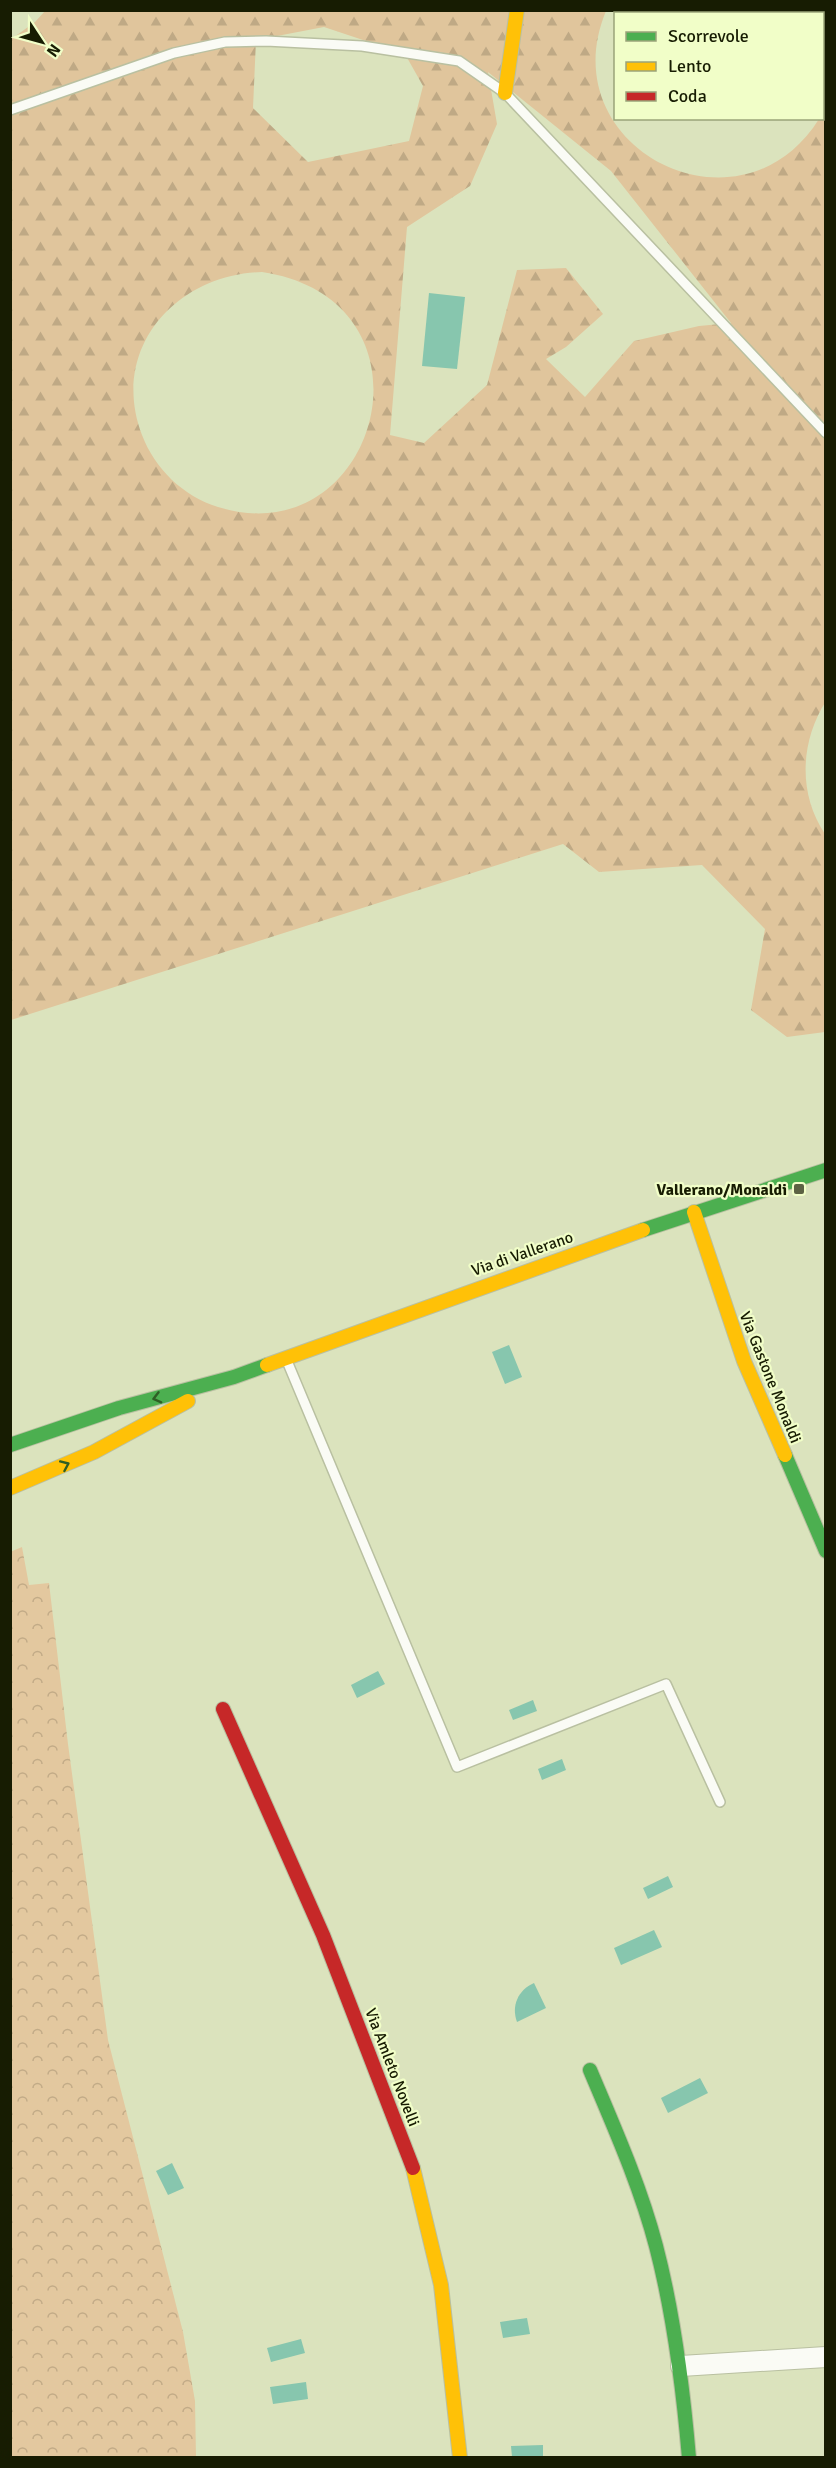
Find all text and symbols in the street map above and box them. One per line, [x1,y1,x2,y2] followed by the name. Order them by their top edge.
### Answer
[12,12,72,72] north arrow
[614,12,824,120] legend
[668,25,749,47] text: Scorrevole
[42,40,65,61] text: N
[668,55,711,77] text: Lento
[668,85,707,107] text: Coda
[657,1180,787,1200] place label: Vallerano/Monaldi
[792,1182,806,1196] marker: Vallerano/Monaldi
[469,1227,576,1281] street label: Via di Vallerano
[735,1309,806,1446] street label: Via Gastone Monaldi
[152,1390,162,1403] one-way arrow
[58,1461,69,1473] one-way arrow
[360,2005,424,2129] street label: Via Amleto Novelli

